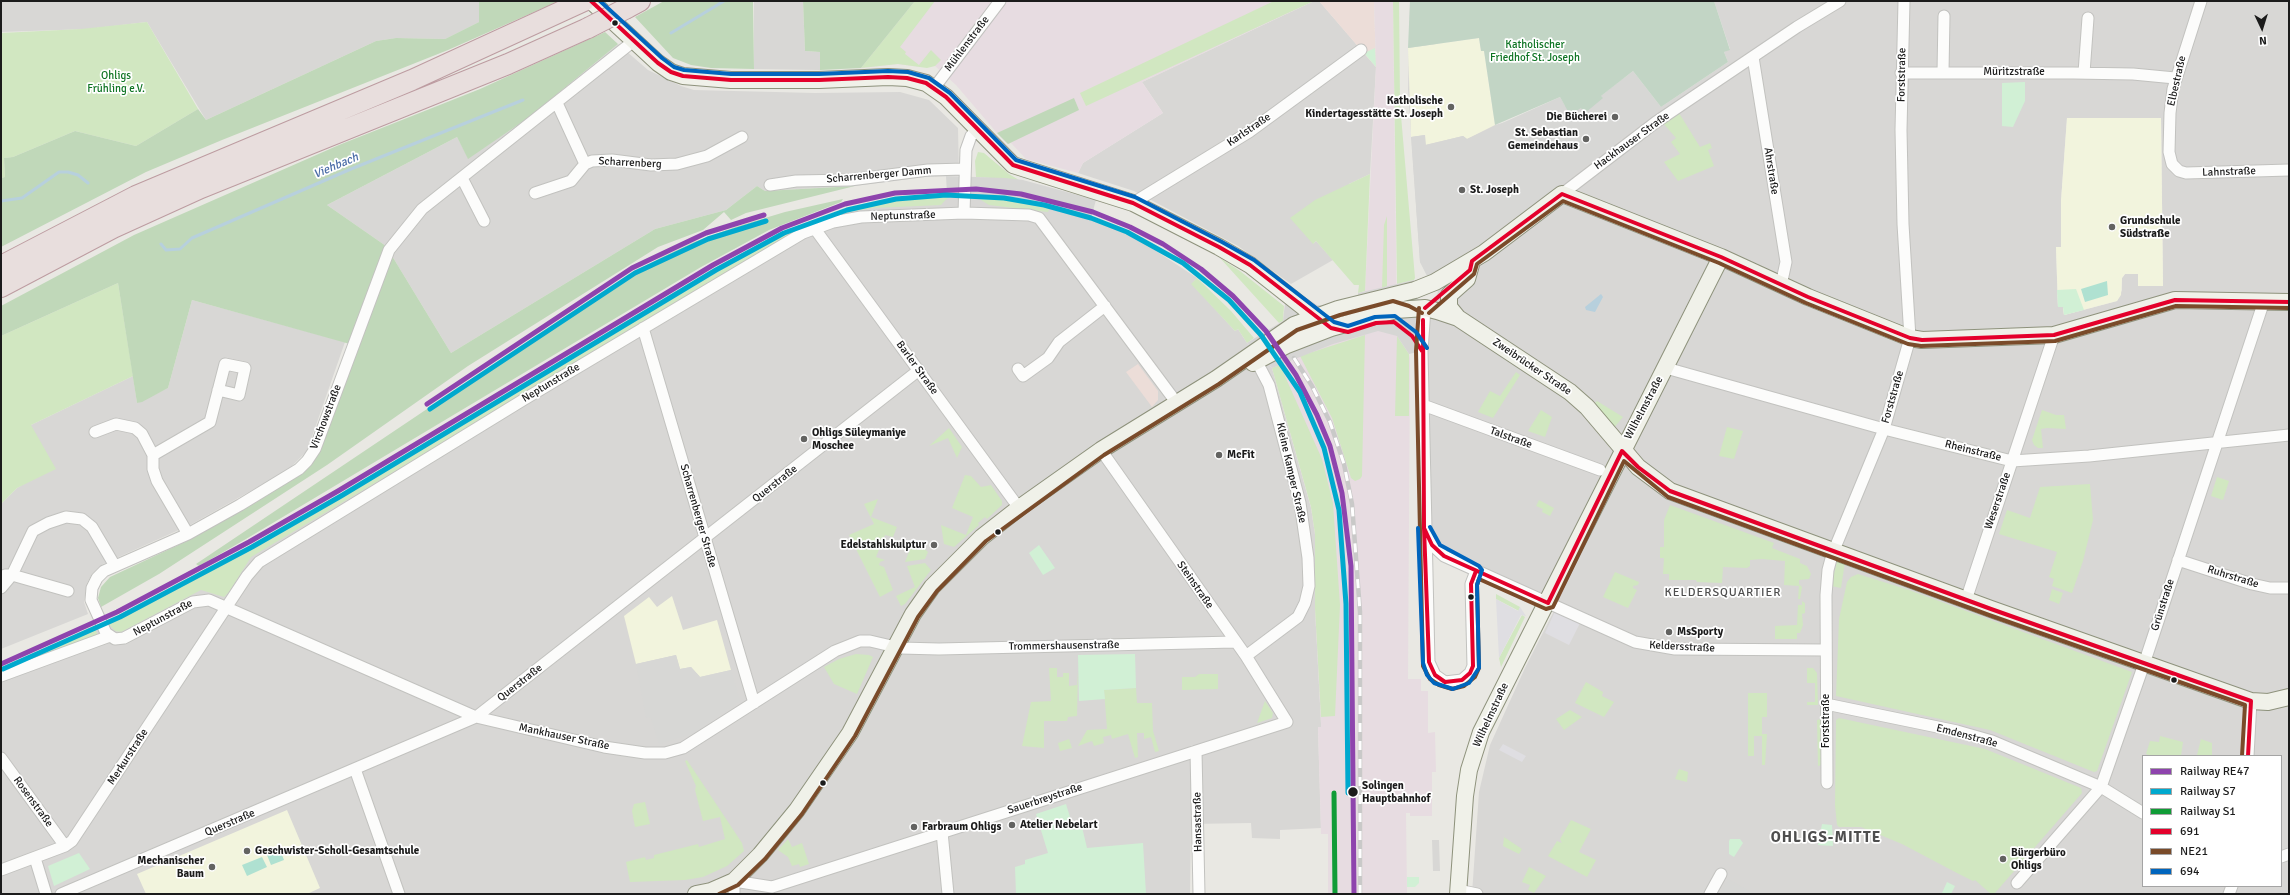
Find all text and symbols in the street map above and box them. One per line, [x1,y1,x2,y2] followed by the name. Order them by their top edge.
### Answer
[2242,8,2282,48] north arrow
[942,14,992,74] street label: Mühlenstraße
[610,18,620,28] unlabelled marker
[2259,34,2267,47] text: N
[1490,38,1580,64] park label: Katholischer Friedhof St. Joseph
[1895,48,1909,102] street label: Forststraße
[2165,54,2189,108] street label: Elbestraße
[1983,65,2045,79] street label: Müritzstraße
[87,69,145,95] park label: Ohligs Frühling e.V.
[1305,94,1443,120] place label: Katholische Kindertagesstätte St. Joseph
[1446,102,1456,112] marker: Katholische Kindertagesstätte St. Joseph
[1592,109,1672,173] street label: Hackhauser Straße
[1546,110,1607,124] place label: Die Bücherei
[1225,111,1273,149] street label: Karlstraße
[1610,112,1620,122] marker: Die Bücherei
[1508,126,1578,152] place label: St. Sebastian Gemeindehaus
[1581,134,1591,144] marker: St. Sebastian Gemeindehaus
[1761,147,1781,195] street label: Ahrstraße
[311,150,361,182] water label: Viehbach
[598,155,662,171] street label: Scharrenberg
[826,164,932,186] street label: Scharrenberger Damm
[2202,164,2256,180] street label: Lahnstraße
[1470,183,1519,197] place label: St. Joseph
[1457,185,1467,195] marker: St. Joseph
[870,208,936,224] street label: Neptunstraße
[2120,214,2180,240] place label: Grundschule Südstraße
[2107,222,2117,232] marker: Grundschule Südstraße
[1490,336,1574,398] street label: Zweibrücker Straße
[893,339,941,397] street label: Barler Straße
[520,361,582,405] street label: Neptunstraße
[1879,369,1907,425] street label: Forststraße
[1622,374,1666,442] street label: Wilhelmstraße
[308,383,344,451] street label: Virchowstraße
[1273,421,1309,525] street label: Kleine Kamper Straße
[1488,424,1534,452] street label: Talstraße
[812,426,906,452] place label: Ohligs Süleymaniye Moschee
[799,434,809,444] marker: Ohligs Süleymaniye Moschee
[1943,438,2003,464] street label: Rheinstraße
[1227,448,1255,462] place label: McFit
[1214,450,1224,460] marker: McFit
[750,462,800,506] street label: Querstraße
[677,463,719,569] street label: Scharrenberger Straße
[1982,471,2014,531] street label: Weserstraße
[993,527,1003,537] unlabelled marker
[841,538,926,552] place label: Edelstahlskulptur
[929,540,939,550] marker: Edelstahlskulptur
[1174,559,1216,611] street label: Steinstraße
[2206,563,2260,591] street label: Ruhrstraße
[2148,577,2178,633] street label: Grünstraße
[1665,586,1781,600] district label: KELDERSQUARTIER
[1466,592,1476,602] unlabelled marker
[131,597,195,639] street label: Neptunstraße
[1677,625,1723,639] place label: MsSporty
[1664,627,1674,637] marker: MsSporty
[1008,638,1120,654] street label: Trommershausenstraße
[1649,639,1715,655] street label: Keldersstraße
[495,661,545,705] street label: Querstraße
[2169,675,2179,685] unlabelled marker
[1470,681,1512,749] street label: Wilhelmstraße
[1819,694,1833,748] street label: Forststraße
[518,721,610,753] street label: Mankhauser Straße
[1935,721,1999,751] street label: Emdenstraße
[105,726,151,788] street label: Merkurstraße
[2142,755,2282,887] legend
[2180,764,2250,779] text: Railway RE47
[10,774,56,830] street label: Rosenstraße
[818,778,828,788] unlabelled marker
[1362,779,1430,805] place label: Solingen Hauptbahnhof
[1006,781,1084,817] street label: Sauerbreystraße
[2180,784,2236,799] text: Railway S7
[1346,785,1360,799] marker: Solingen Hauptbahnhof
[1191,792,1205,852] street label: Hansastraße
[2180,804,2236,819] text: Railway S1
[203,807,257,839] street label: Querstraße
[1020,818,1098,832] place label: Atelier Nebelart
[922,820,1001,834] place label: Farbraum Ohligs
[1007,820,1017,830] marker: Atelier Nebelart
[909,822,919,832] marker: Farbraum Ohligs
[2180,824,2199,839] text: 691
[1771,829,1881,847] district label: OHLIGS-MITTE
[255,844,419,858] place label: Geschwister-Scholl-Gesamtschule
[2180,844,2208,859] text: NE21
[242,846,252,856] marker: Geschwister-Scholl-Gesamtschule
[2011,846,2066,872] place label: Bürgerbüro Ohligs
[137,854,204,880] place label: Mechanischer Baum
[1998,854,2008,864] marker: Bürgerbüro Ohligs
[207,862,217,872] marker: Mechanischer Baum
[2180,864,2199,879] text: 694

